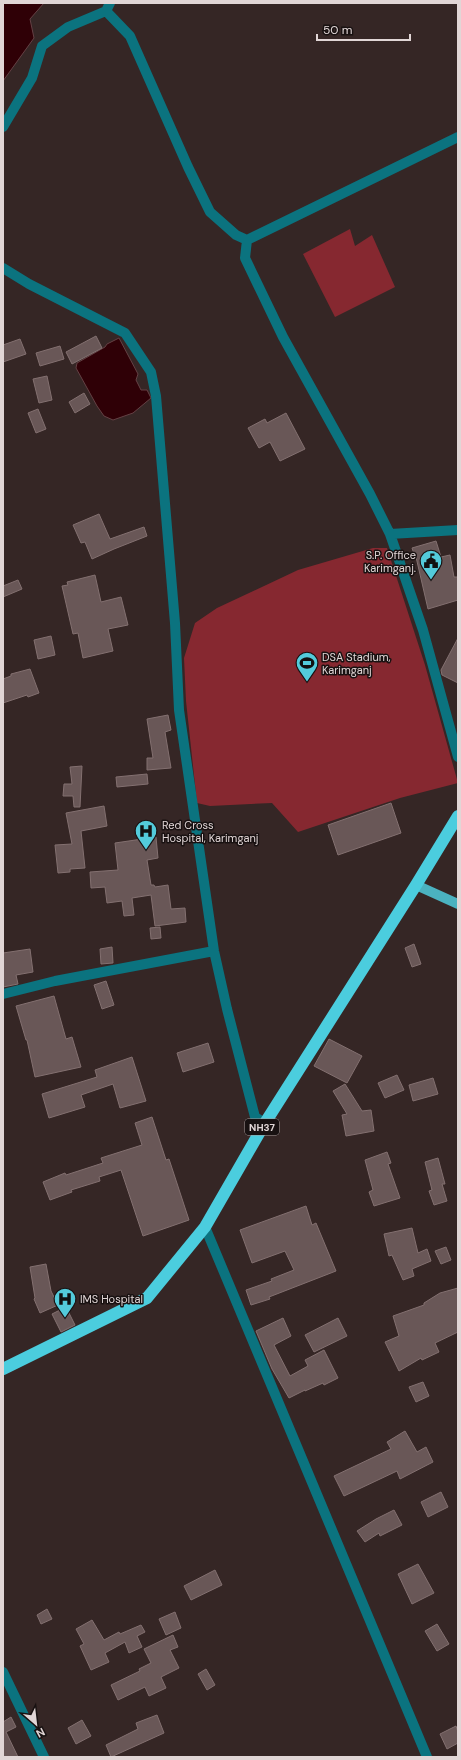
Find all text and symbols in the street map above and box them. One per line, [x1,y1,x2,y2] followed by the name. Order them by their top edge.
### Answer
[317,16,410,42] scale bar
[323,22,352,38] text: 50 m
[364,548,416,575] place label: S.P. Office Karimganj.
[418,548,444,581] public building icon: S.P. Office Karimganj.
[294,650,320,683] sports icon: DSA Stadium, Karimganj
[322,650,391,677] place label: DSA Stadium, Karimganj
[133,818,159,851] hospital icon: Red Cross Hospital, Karimganj
[162,818,259,845] place label: Red Cross Hospital, Karimganj
[245,1119,279,1135] road number: NH37
[52,1286,78,1319] hospital icon: IMS Hospital
[80,1292,143,1306] place label: IMS Hospital
[16,1704,56,1744] north arrow
[34,1725,48,1741] text: N

